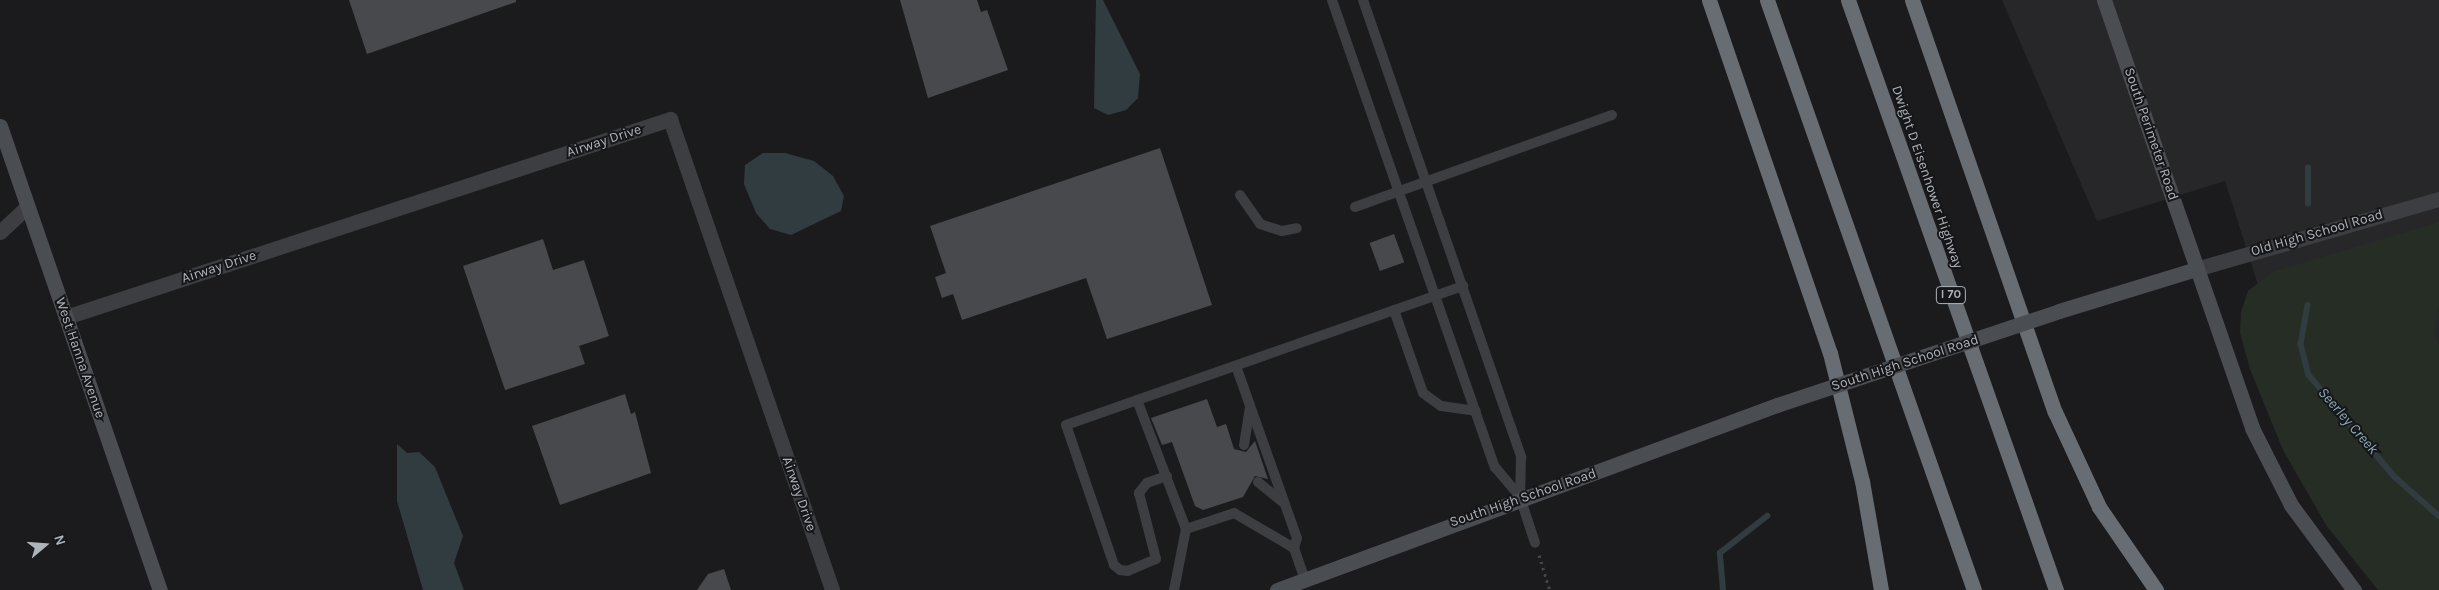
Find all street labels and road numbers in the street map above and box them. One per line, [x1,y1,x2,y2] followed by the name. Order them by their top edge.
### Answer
[2120,65,2182,203] street label: South Perimeter Road
[1888,83,1966,271] street label: Dwight D Eisenhower Highway
[564,121,644,161] street label: Airway Drive
[2249,206,2385,260] street label: Old High School Road
[179,247,259,287] street label: Airway Drive
[1935,286,1967,304] road number: I 70
[52,296,108,420] street label: West Hanna Avenue
[1829,331,1981,395] street label: South High School Road
[778,455,820,533] street label: Airway Drive
[1448,465,1598,531] street label: South High School Road

